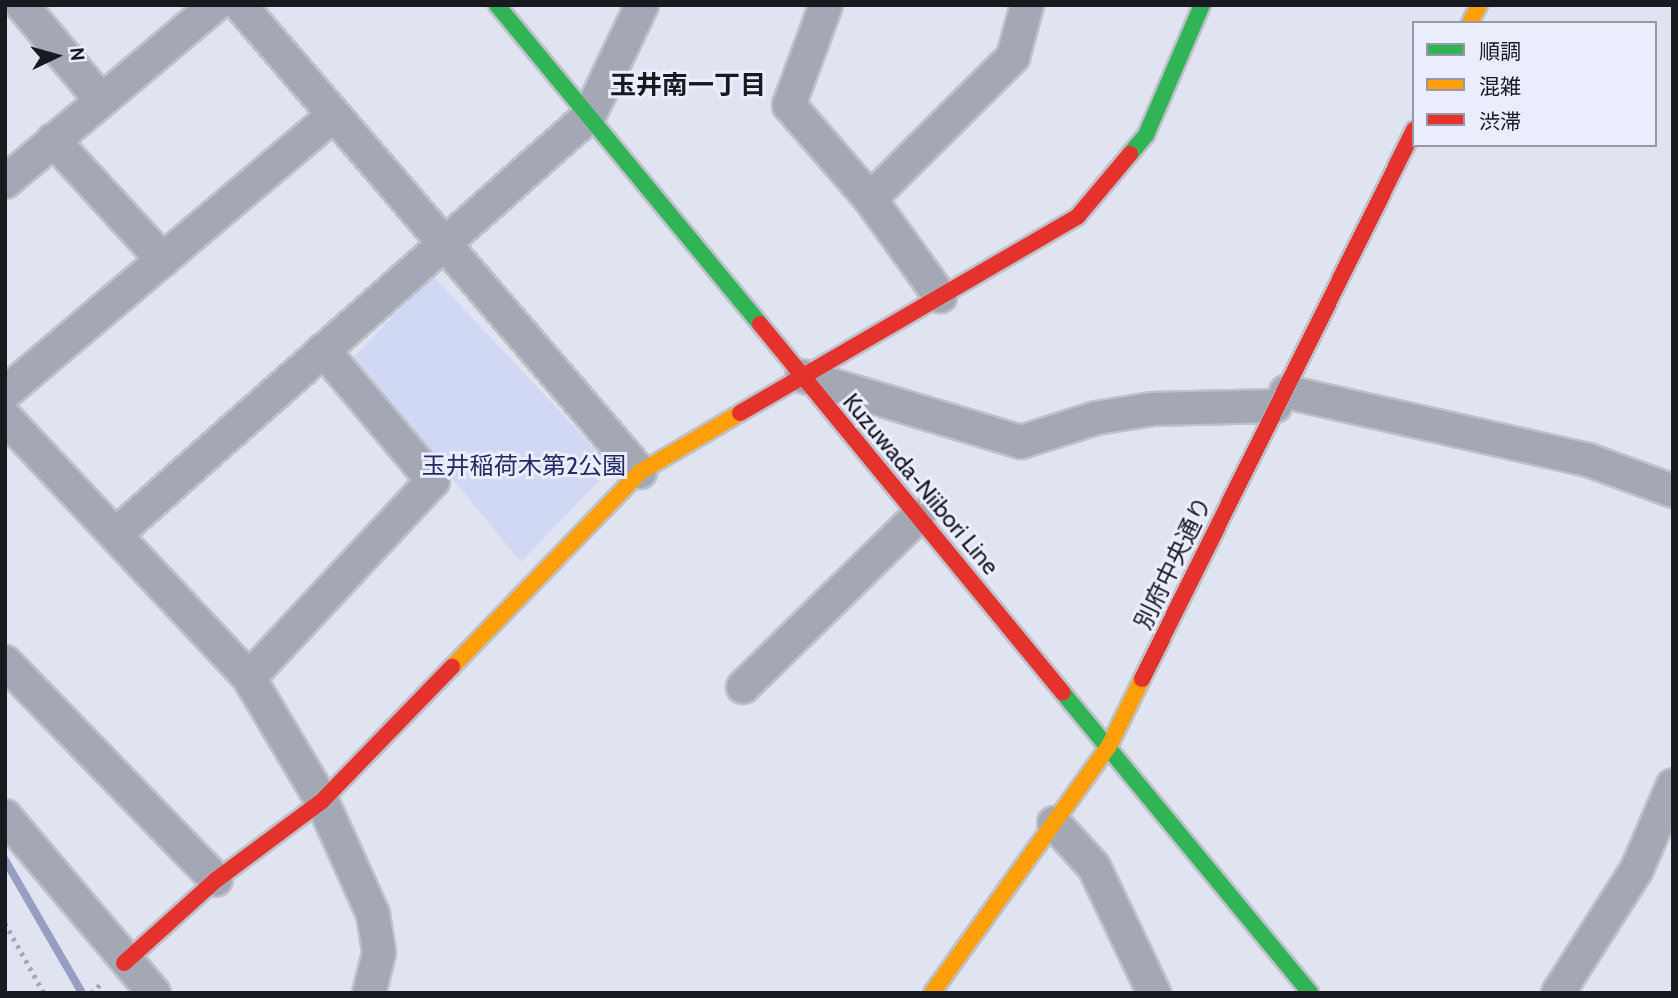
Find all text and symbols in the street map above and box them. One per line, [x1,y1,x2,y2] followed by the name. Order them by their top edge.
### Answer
[21,21,91,91] north arrow
[1412,21,1657,147] legend
[1479,39,1521,64] text: 順調
[65,46,89,62] text: N
[610,70,766,102] district label: 玉井南一丁目
[1479,74,1521,99] text: 混雑
[1479,109,1521,134] text: 渋滞
[837,388,1005,580] street label: Kuzuwada-Niibori Line
[422,452,626,480] park label: 玉井稲荷木第2公園
[1128,492,1218,634] street label: 別府中央通り

